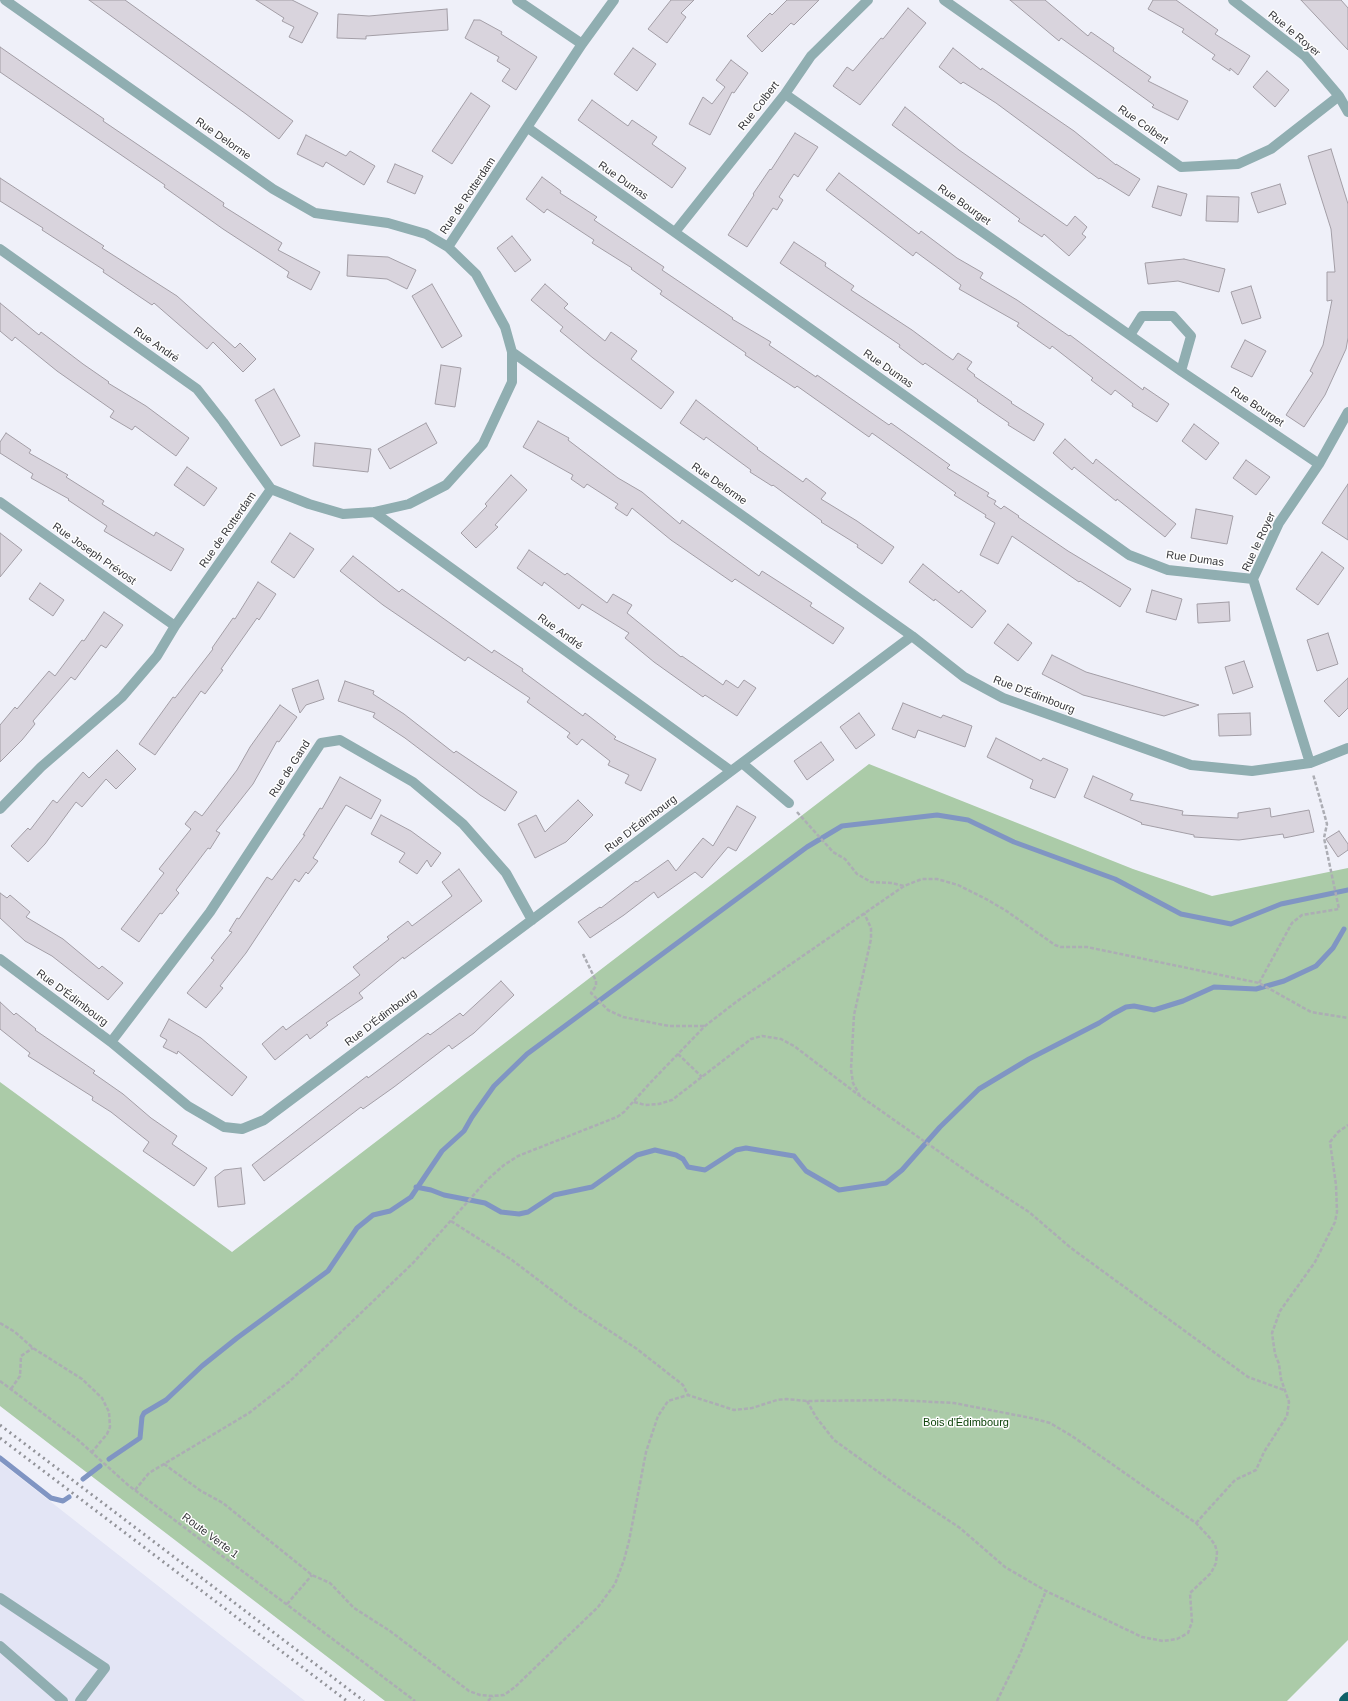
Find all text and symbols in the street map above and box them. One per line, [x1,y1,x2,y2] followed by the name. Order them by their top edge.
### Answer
[1265,8,1323,60] street label: Rue le Royer
[736,79,782,133] street label: Rue Colbert
[1115,103,1171,147] street label: Rue Colbert
[193,115,253,163] street label: Rue Delorme
[437,155,499,237] street label: Rue de Rotterdam
[595,159,651,203] street label: Rue Dumas
[935,182,993,228] street label: Rue Bourget
[131,325,181,365] street label: Rue André
[860,347,916,391] street label: Rue Dumas
[1228,384,1286,430] street label: Rue Bourget
[689,460,749,508] street label: Rue Delorme
[197,489,259,571] street label: Rue de Rotterdam
[1239,510,1279,574] street label: Rue le Royer
[50,520,138,588] street label: Rue Joseph Prévost
[1165,548,1225,570] street label: Rue Dumas
[535,611,585,653] street label: Rue André
[991,673,1077,717] street label: Rue D'Édimbourg
[267,738,313,800] street label: Rue de Gand
[602,793,680,855] street label: Rue D'Édimbourg
[33,967,111,1029] street label: Rue D'Édimbourg
[342,987,420,1049] street label: Rue D'Édimbourg
[923,1416,1009,1430] park label: Bois d'Édimbourg
[179,1510,241,1562] street label: Route Verte 1

